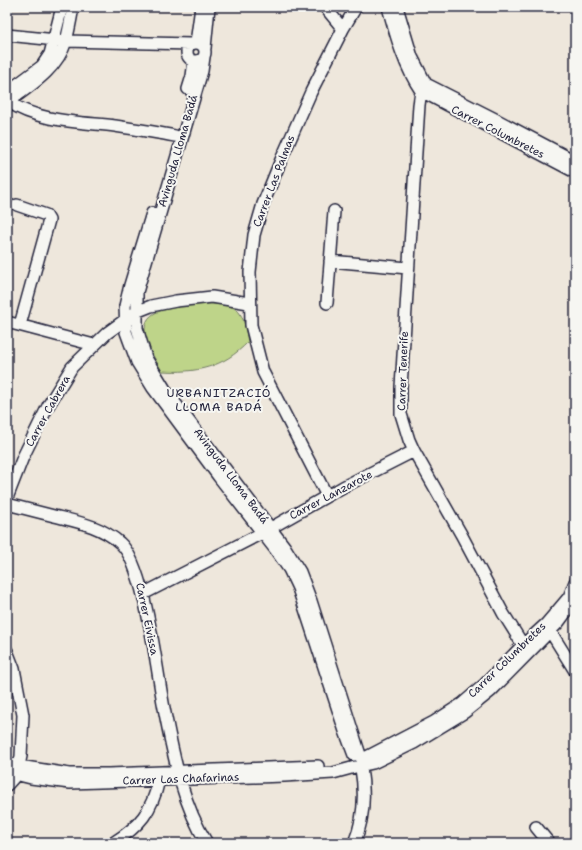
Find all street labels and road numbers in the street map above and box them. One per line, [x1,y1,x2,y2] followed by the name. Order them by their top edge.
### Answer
[155,93,201,209] street label: Avinguda Lloma Badá
[449,102,547,162] street label: Carrer Columbretes
[250,133,298,229] street label: Carrer Las Palmas
[394,331,412,411] street label: Carrer Tenerife
[22,373,74,449] street label: Carrer Cabrera
[190,425,272,527] street label: Avinguda Lloma Badá
[287,467,375,523] street label: Carrer Lanzarote
[132,581,162,657] street label: Carrer Eivissa
[465,619,549,701] street label: Carrer Columbretes
[122,769,240,789] street label: Carrer Las Chafarinas

